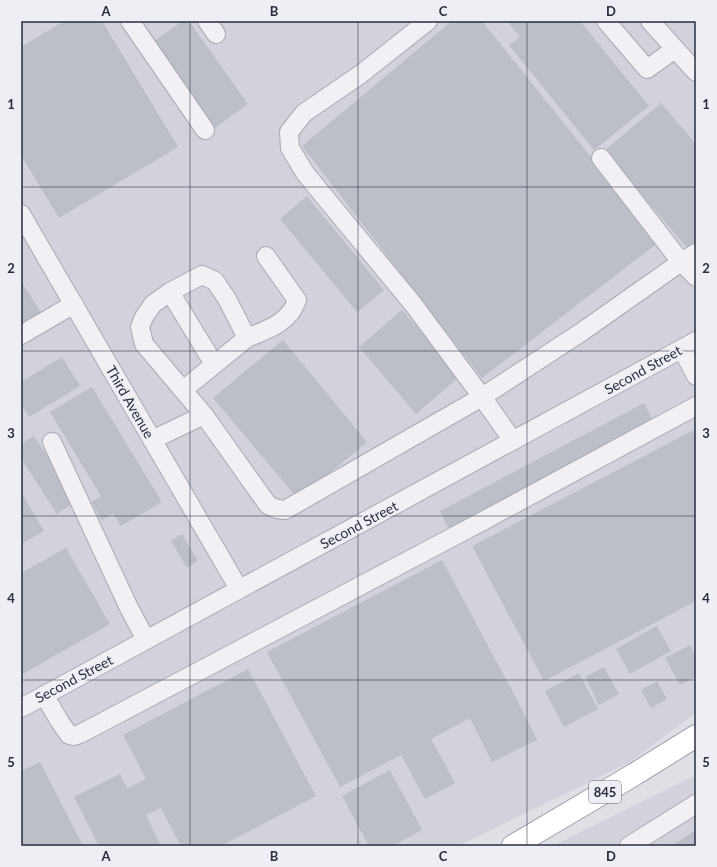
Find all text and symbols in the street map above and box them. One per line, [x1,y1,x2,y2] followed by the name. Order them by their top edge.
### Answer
[100,3,111,19] text: A
[270,3,279,19] text: B
[439,3,448,19] text: C
[606,3,616,19] text: D
[7,96,15,112] text: 1
[702,96,710,112] text: 1
[7,260,15,276] text: 2
[702,260,710,276] text: 2
[601,341,684,398] street label: Second Street
[103,362,158,441] street label: Third Avenue
[7,425,15,441] text: 3
[702,425,710,441] text: 3
[317,497,401,552] street label: Second Street
[7,590,15,606] text: 4
[702,590,710,606] text: 4
[32,651,116,706] street label: Second Street
[7,754,15,770] text: 5
[702,754,710,770] text: 5
[589,781,621,803] road number: 845
[100,848,111,864] text: A
[270,848,279,864] text: B
[439,848,448,864] text: C
[606,848,616,864] text: D

